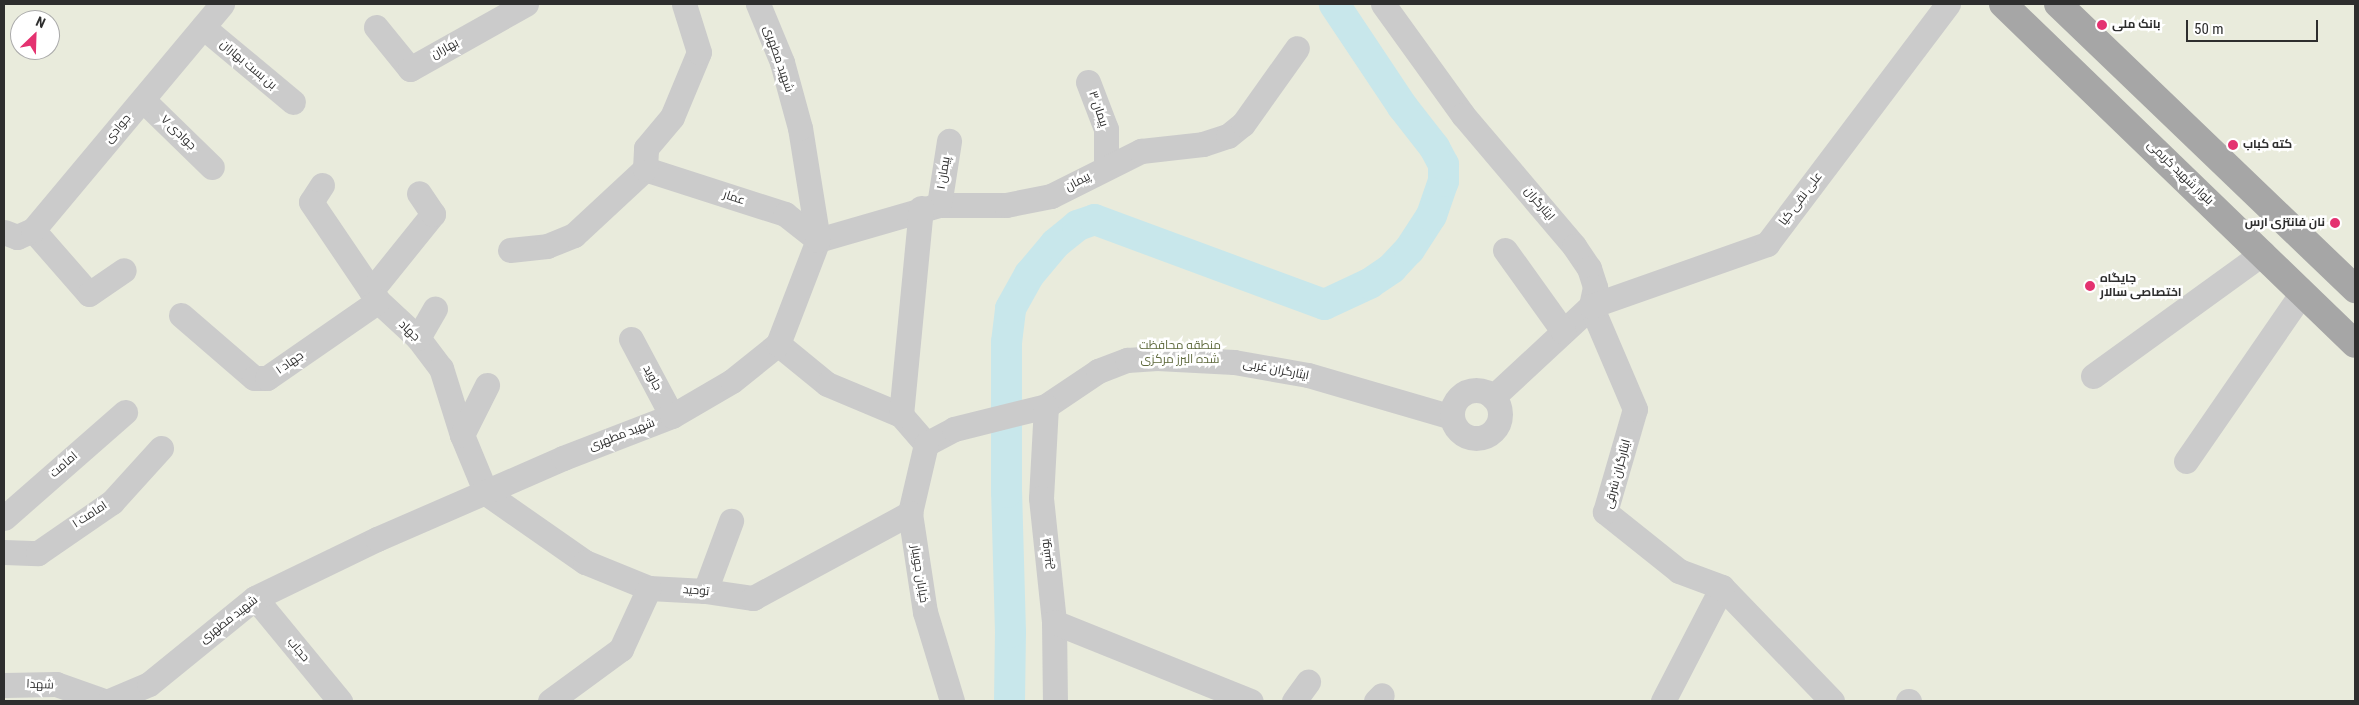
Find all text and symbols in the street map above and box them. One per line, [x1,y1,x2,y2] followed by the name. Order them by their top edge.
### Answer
[10,10,60,60] north arrow
[2189,10,2322,42] scale bar
[34,13,48,31] text: N
[2112,18,2160,32] place label: بانک ملی
[2096,19,2108,31] marker: بانک ملی
[2194,20,2224,38] text: 50 m
[760,24,796,94] street label: شهید مطهری
[429,36,461,62] street label: بهاران
[217,37,279,93] street label: بن بست بهاران
[1085,89,1111,129] street label: پیمان ۳
[102,112,134,146] street label: جوادی
[157,113,199,153] street label: جوادی ۷
[2144,138,2216,208] street label: بلوار شهید کریمی
[2243,138,2292,152] place label: کته کباب
[2227,139,2239,151] marker: کته کباب
[934,156,954,190] street label: پیمان ۱
[1063,169,1093,195] street label: پیمان
[1776,170,1826,228] street label: علی نقی کیا
[1521,184,1557,224] street label: ایثارگران
[721,188,747,208] street label: عمار
[2245,216,2325,230] place label: نان فانتزی ارس
[2329,217,2341,229] marker: نان فانتزی ارس
[2100,272,2182,300] place label: جایگاه اختصاصی سالار
[2084,280,2096,292] marker: جایگاه اختصاصی سالار
[395,318,423,344] street label: جهاد
[1139,339,1221,367] park label: منطقه محافظت شده البرز مرکزی
[273,348,307,378] street label: جهاد ۱
[1242,357,1310,383] street label: ایثارگران غربی
[639,363,665,393] street label: جاوید
[587,416,657,454] street label: شهید مطهری
[1602,438,1634,510] street label: ایثارگران شرقی
[47,449,81,481] street label: امامت
[70,498,110,532] street label: امامت ۱
[1038,538,1056,570] street label: یوشیج
[907,544,931,604] street label: خیابان جویبار
[682,583,710,599] street label: توحید
[197,593,261,647] street label: شهید مطهری
[284,635,312,665] street label: حجاب
[26,677,54,693] street label: شهدا

